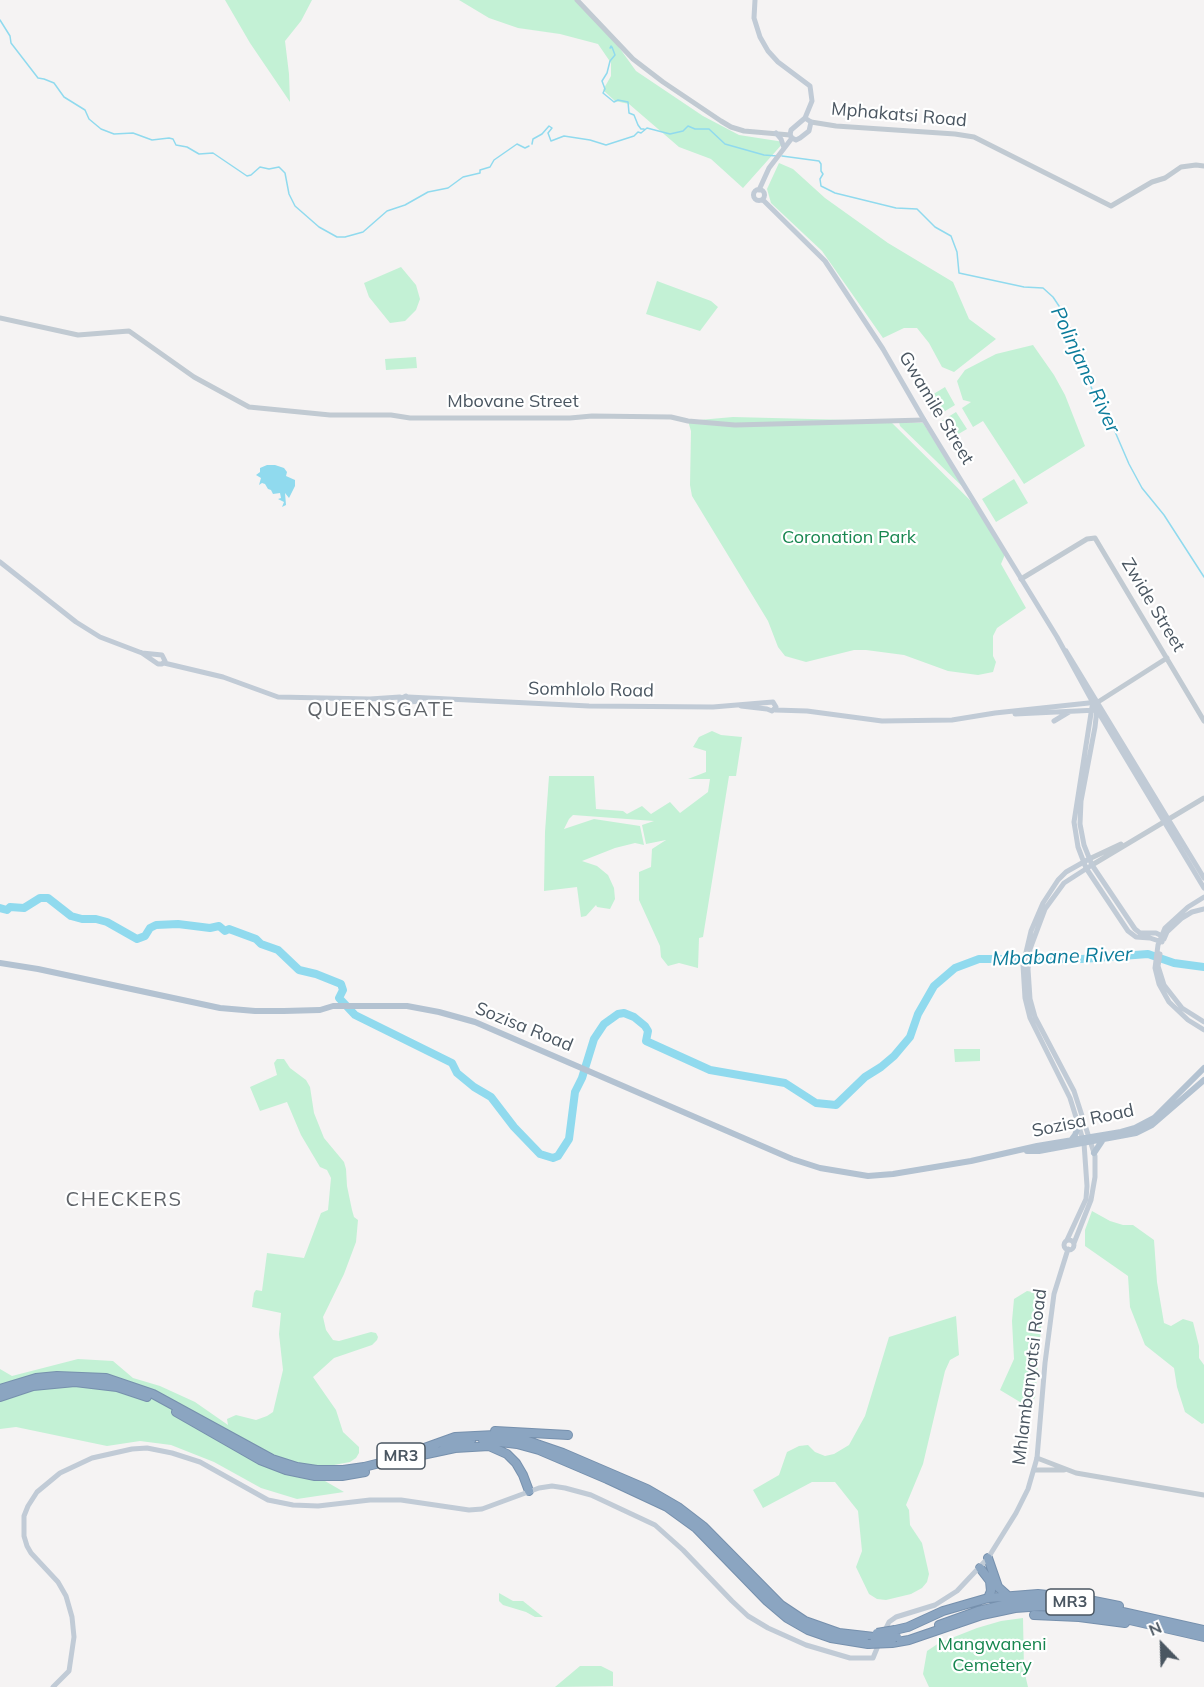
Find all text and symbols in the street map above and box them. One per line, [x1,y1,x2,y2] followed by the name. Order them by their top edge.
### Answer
[830,98,968,132] street label: Mphakatsi Road
[1045,303,1125,437] water label: Polinjane River
[894,348,978,468] street label: Gwamile Street
[447,391,579,413] street label: Mbovane Street
[782,527,916,549] park label: Coronation Park
[1117,554,1189,656] street label: Zwide Street
[528,678,654,702] street label: Somhlolo Road
[307,698,455,722] district label: QUEENSGATE
[992,943,1132,971] water label: Mbabane River
[472,998,576,1056] street label: Sozisa Road
[1030,1100,1136,1142] street label: Sozisa Road
[65,1188,183,1212] district label: CHECKERS
[1008,1288,1052,1466] street label: Mhlambanyatsi Road
[377,1443,425,1469] road number: MR3
[1046,1589,1094,1615] road number: MR3
[1132,1615,1192,1675] north arrow
[1145,1617,1164,1640] text: N
[937,1634,1047,1676] park label: Mangwaneni Cemetery

